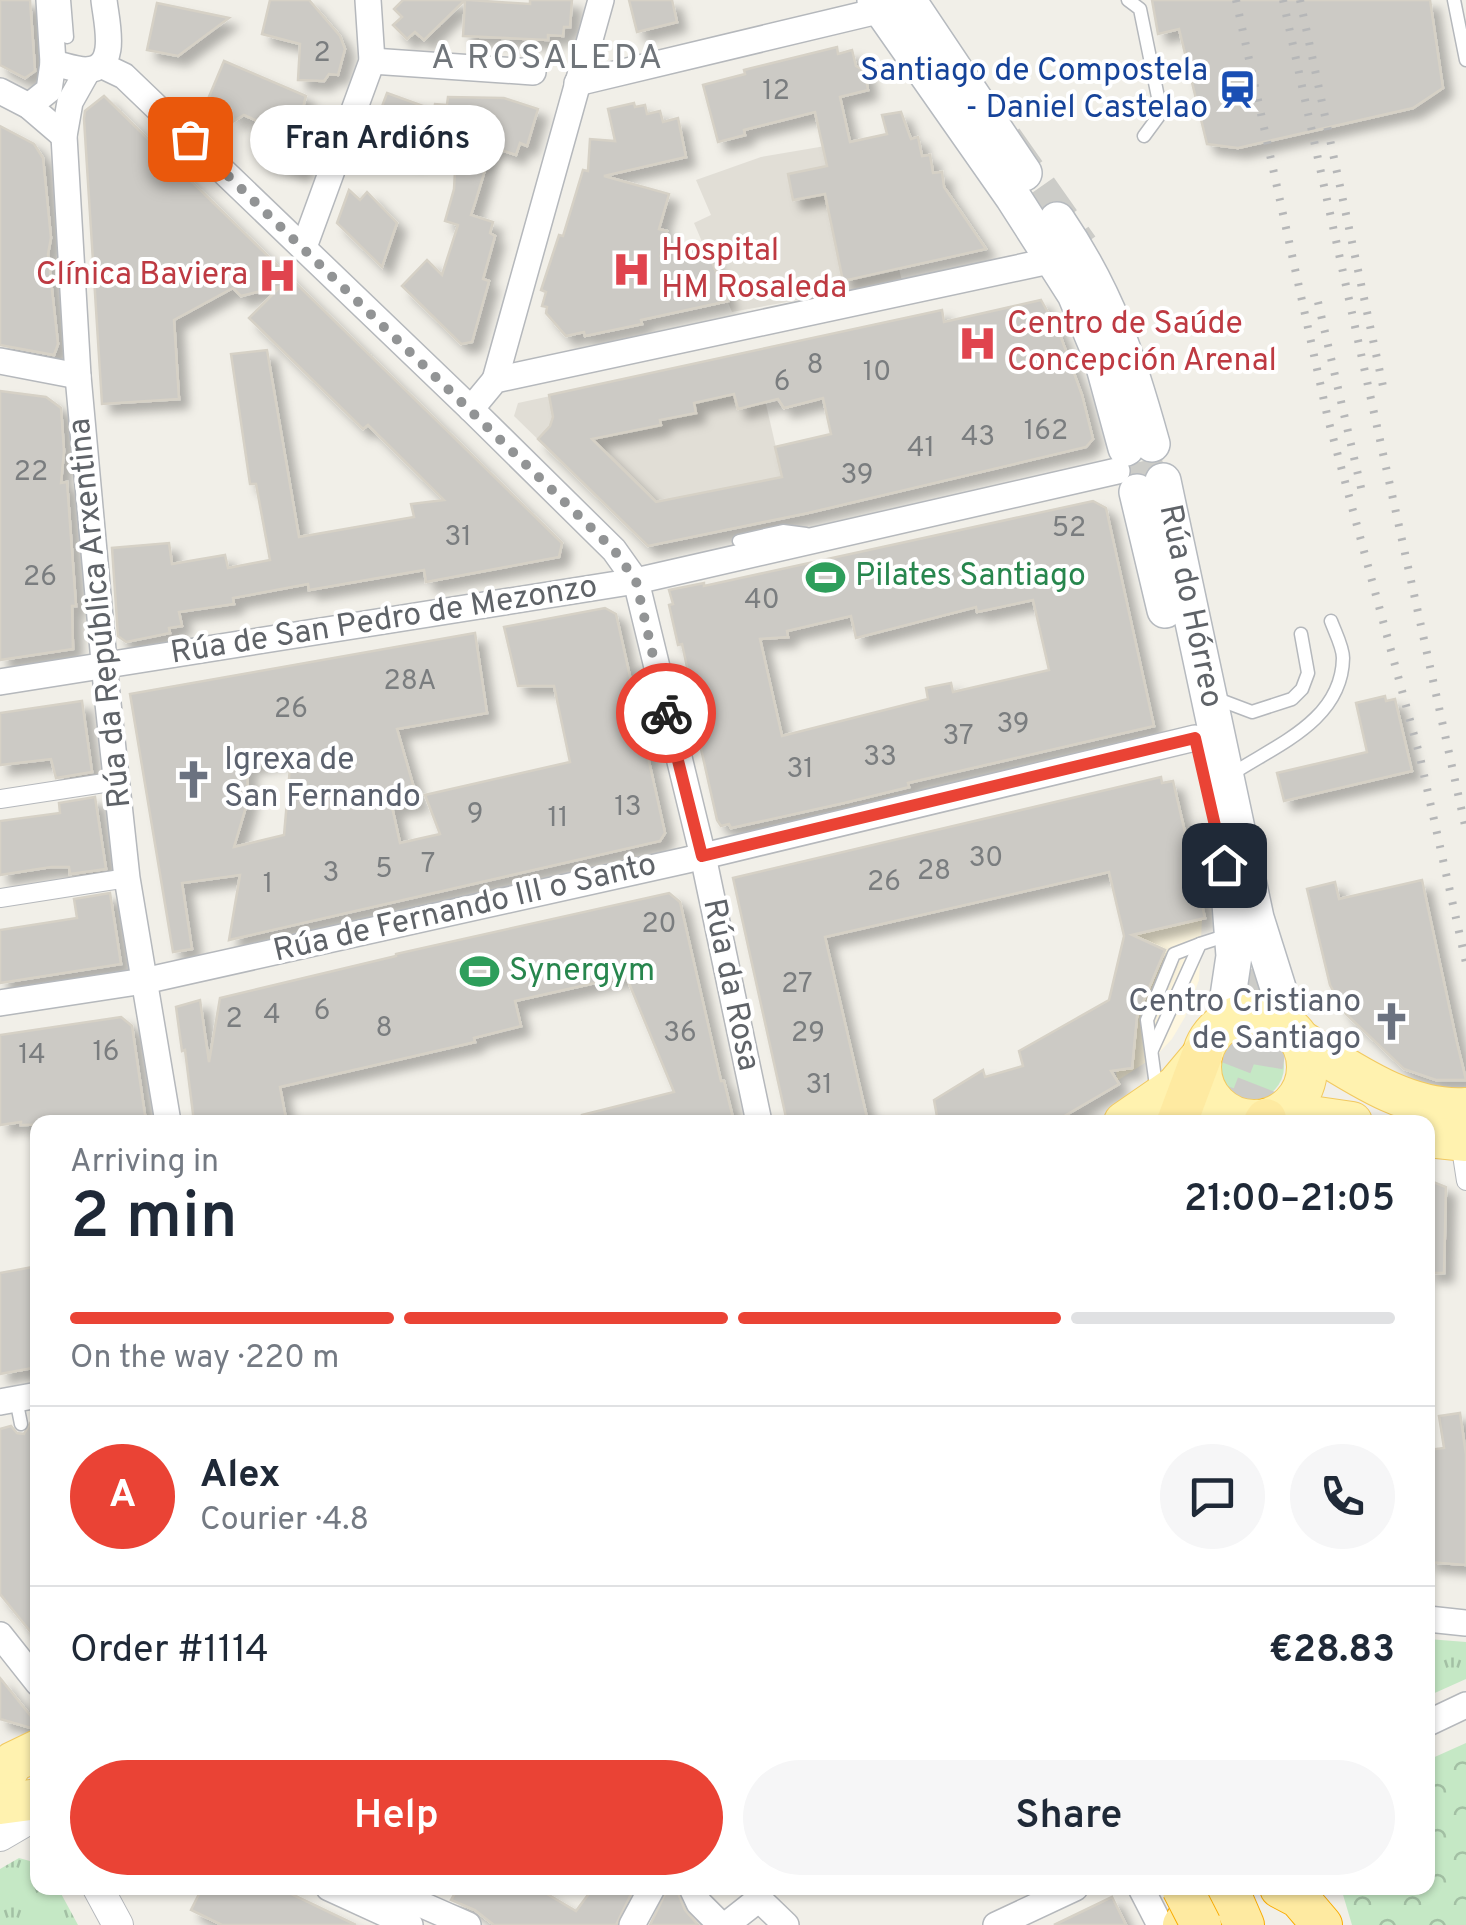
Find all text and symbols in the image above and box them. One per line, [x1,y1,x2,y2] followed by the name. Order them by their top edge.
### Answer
[313,36,331,72] house number: 2
[431,37,665,81] district label: A ROSALEDA
[860,52,1208,129] place label: Santiago de Compostela - Daniel Castelao
[1217,69,1259,111] station icon: Santiago de Compostela - Daniel Castelao
[762,74,790,110] house number: 12
[148,97,233,182] pin
[250,104,505,174] callout: Fran Ardións
[163,112,218,167] icon: bag
[285,120,470,160] text: Fran Ardións
[661,232,847,309] place label: Hospital HM Rosaleda
[610,249,652,291] hospital icon: Hospital HM Rosaleda
[257,255,299,297] hospital icon: Clínica Baviera
[36,256,248,296] place label: Clínica Baviera
[1007,305,1277,382] place label: Centro de Saúde Concepción Arenal
[956,322,998,364] hospital icon: Centro de Saúde Concepción Arenal
[806,348,824,384] house number: 8
[863,355,891,391] house number: 10
[774,365,790,401] house number: 6
[1024,414,1068,450] house number: 162
[61,416,141,810] street label: Rúa da República Arxentina
[961,420,995,456] house number: 43
[907,431,935,467] house number: 41
[14,455,48,491] house number: 22
[840,458,874,494] house number: 39
[1149,501,1231,711] street label: Rúa do Hórreo
[1052,511,1086,547] house number: 52
[444,520,472,556] house number: 31
[804,556,846,598] sports icon: Pilates Santiago
[855,557,1086,597] place label: Pilates Santiago
[23,560,57,596] house number: 26
[168,567,600,675] street label: Rúa de San Pedro de Mezonzo
[744,583,780,619] house number: 40
[616,663,716,763] courier
[384,664,436,700] house number: 28A
[639,686,694,741] icon: bike
[274,692,308,728] house number: 26
[996,707,1030,743] house number: 39
[942,719,974,755] house number: 37
[863,740,897,776] house number: 33
[224,741,421,818] place label: Igrexa de San Fernando
[786,752,814,788] house number: 31
[173,758,215,800] church icon: Igrexa de San Fernando
[614,790,642,826] house number: 13
[467,797,483,833] house number: 9
[548,801,568,837] house number: 11
[1182,823,1267,908] pin
[1197,838,1252,893] icon: home
[969,841,1003,877] house number: 30
[270,845,660,973] street label: Rúa de Fernando III o Santo
[421,847,435,883] house number: 7
[375,852,393,888] house number: 5
[917,854,951,890] house number: 28
[323,856,339,892] house number: 3
[867,865,901,901] house number: 26
[263,867,273,903] house number: 1
[692,895,768,1075] street label: Rúa da Rosa
[641,907,677,943] house number: 20
[458,951,500,993] sports icon: Synergym
[509,952,655,992] place label: Synergym
[781,967,813,1003] house number: 27
[1128,983,1361,1060] place label: Centro Cristiano de Santiago
[314,994,330,1030] house number: 6
[263,998,281,1034] house number: 4
[1370,1000,1412,1042] church icon: Centro Cristiano de Santiago
[225,1002,243,1038] house number: 2
[375,1011,393,1047] house number: 8
[663,1016,697,1052] house number: 36
[791,1016,825,1052] house number: 29
[92,1035,120,1071] house number: 16
[18,1038,46,1074] house number: 14
[805,1068,833,1104] house number: 31
[70,1143,219,1183] text: Arriving in
[1184,1176,1395,1225] text: 21:00–21:05
[70,1179,238,1261] text: 2 min
[70,1339,339,1379] text: On the way · 220 m
[1160,1444,1265,1549] button: chat
[1290,1444,1395,1549] button: phone
[200,1452,280,1501] text: Alex
[109,1472,136,1521] text: A
[200,1501,369,1541] text: Courier · 4.8
[70,1627,269,1676] text: Order #1114
[1269,1627,1395,1676] text: €28.83
[70,1760,723,1875] button: Help
[743,1760,1395,1875] button: Share

